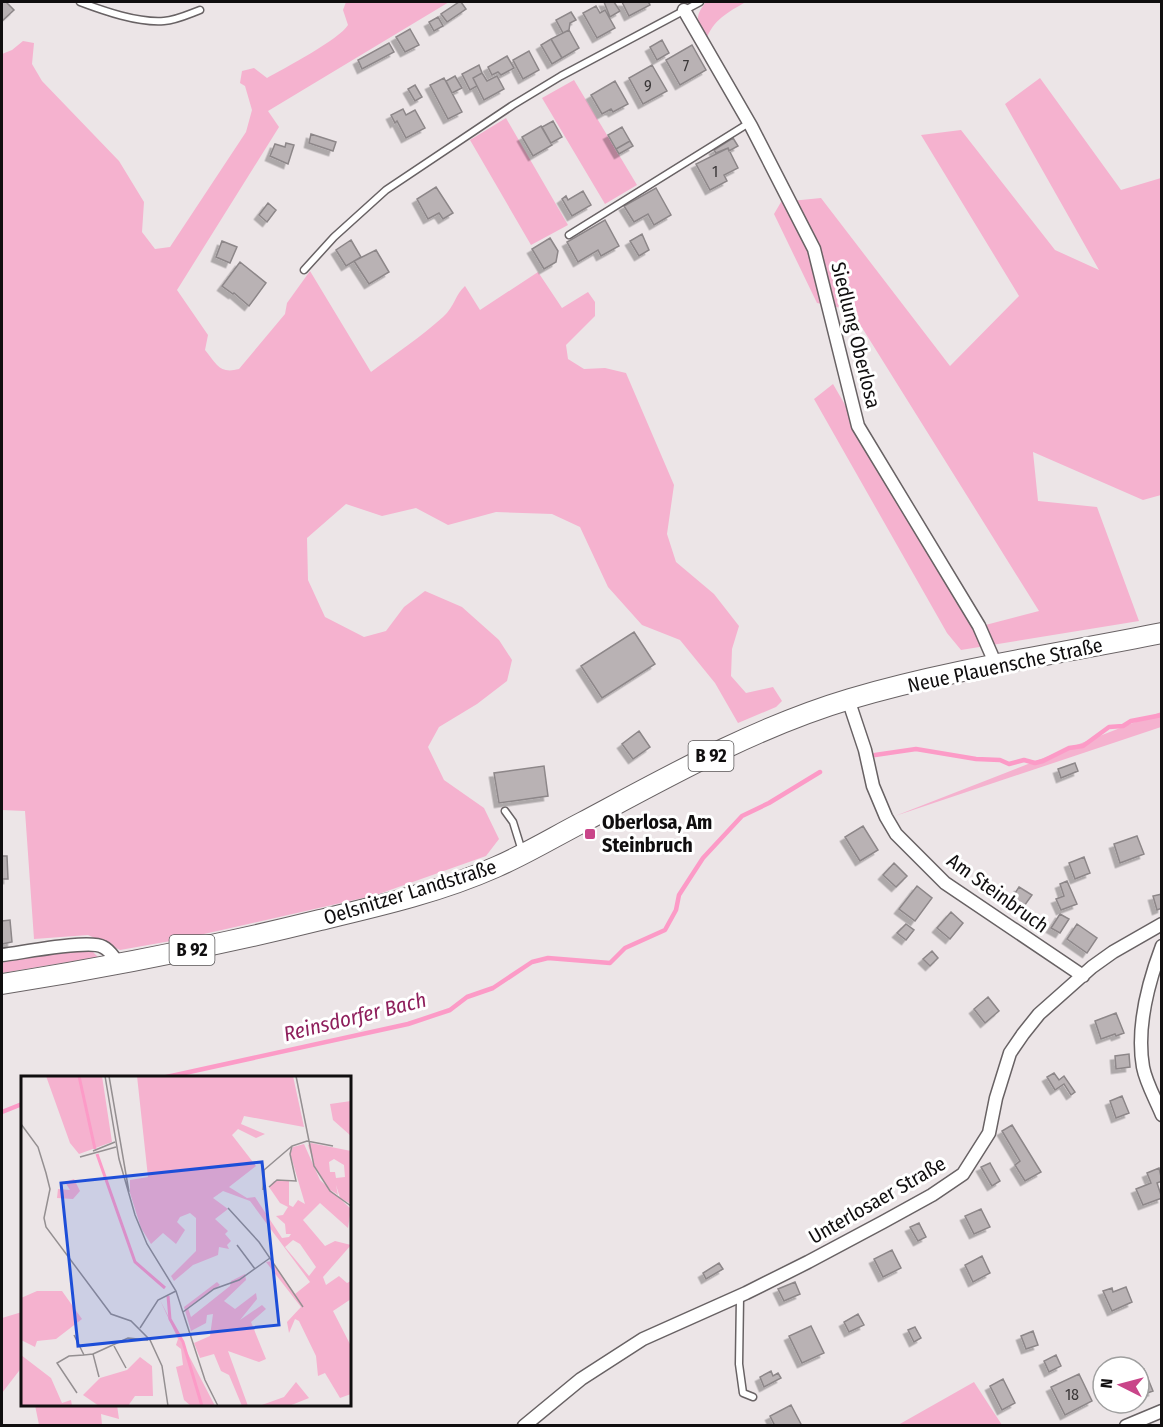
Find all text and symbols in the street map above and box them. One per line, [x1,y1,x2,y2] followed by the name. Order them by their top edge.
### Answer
[683,56,690,75] house number: 7
[644,76,652,95] house number: 9
[712,162,718,181] house number: 1
[826,259,886,411] street label: Siedlung Oberlosa
[905,633,1105,697] street label: Neue Plauensche Straße
[688,741,734,771] road number: B 92
[602,810,712,857] place label: Oberlosa, Am Steinbruch
[583,827,597,841] marker: Oberlosa, Am Steinbruch
[943,848,1053,938] street label: Am Steinbruch
[321,854,499,930] street label: Oelsnitzer Landstraße
[170,935,214,965] road number: B 92
[281,987,429,1047] water label: Reinsdorfer Bach
[21,1076,351,1406] inset map
[804,1151,950,1249] street label: Unterlosaer Straße
[1091,1355,1151,1415] north arrow
[1097,1378,1117,1389] text: N
[1065,1385,1079,1404] house number: 18

